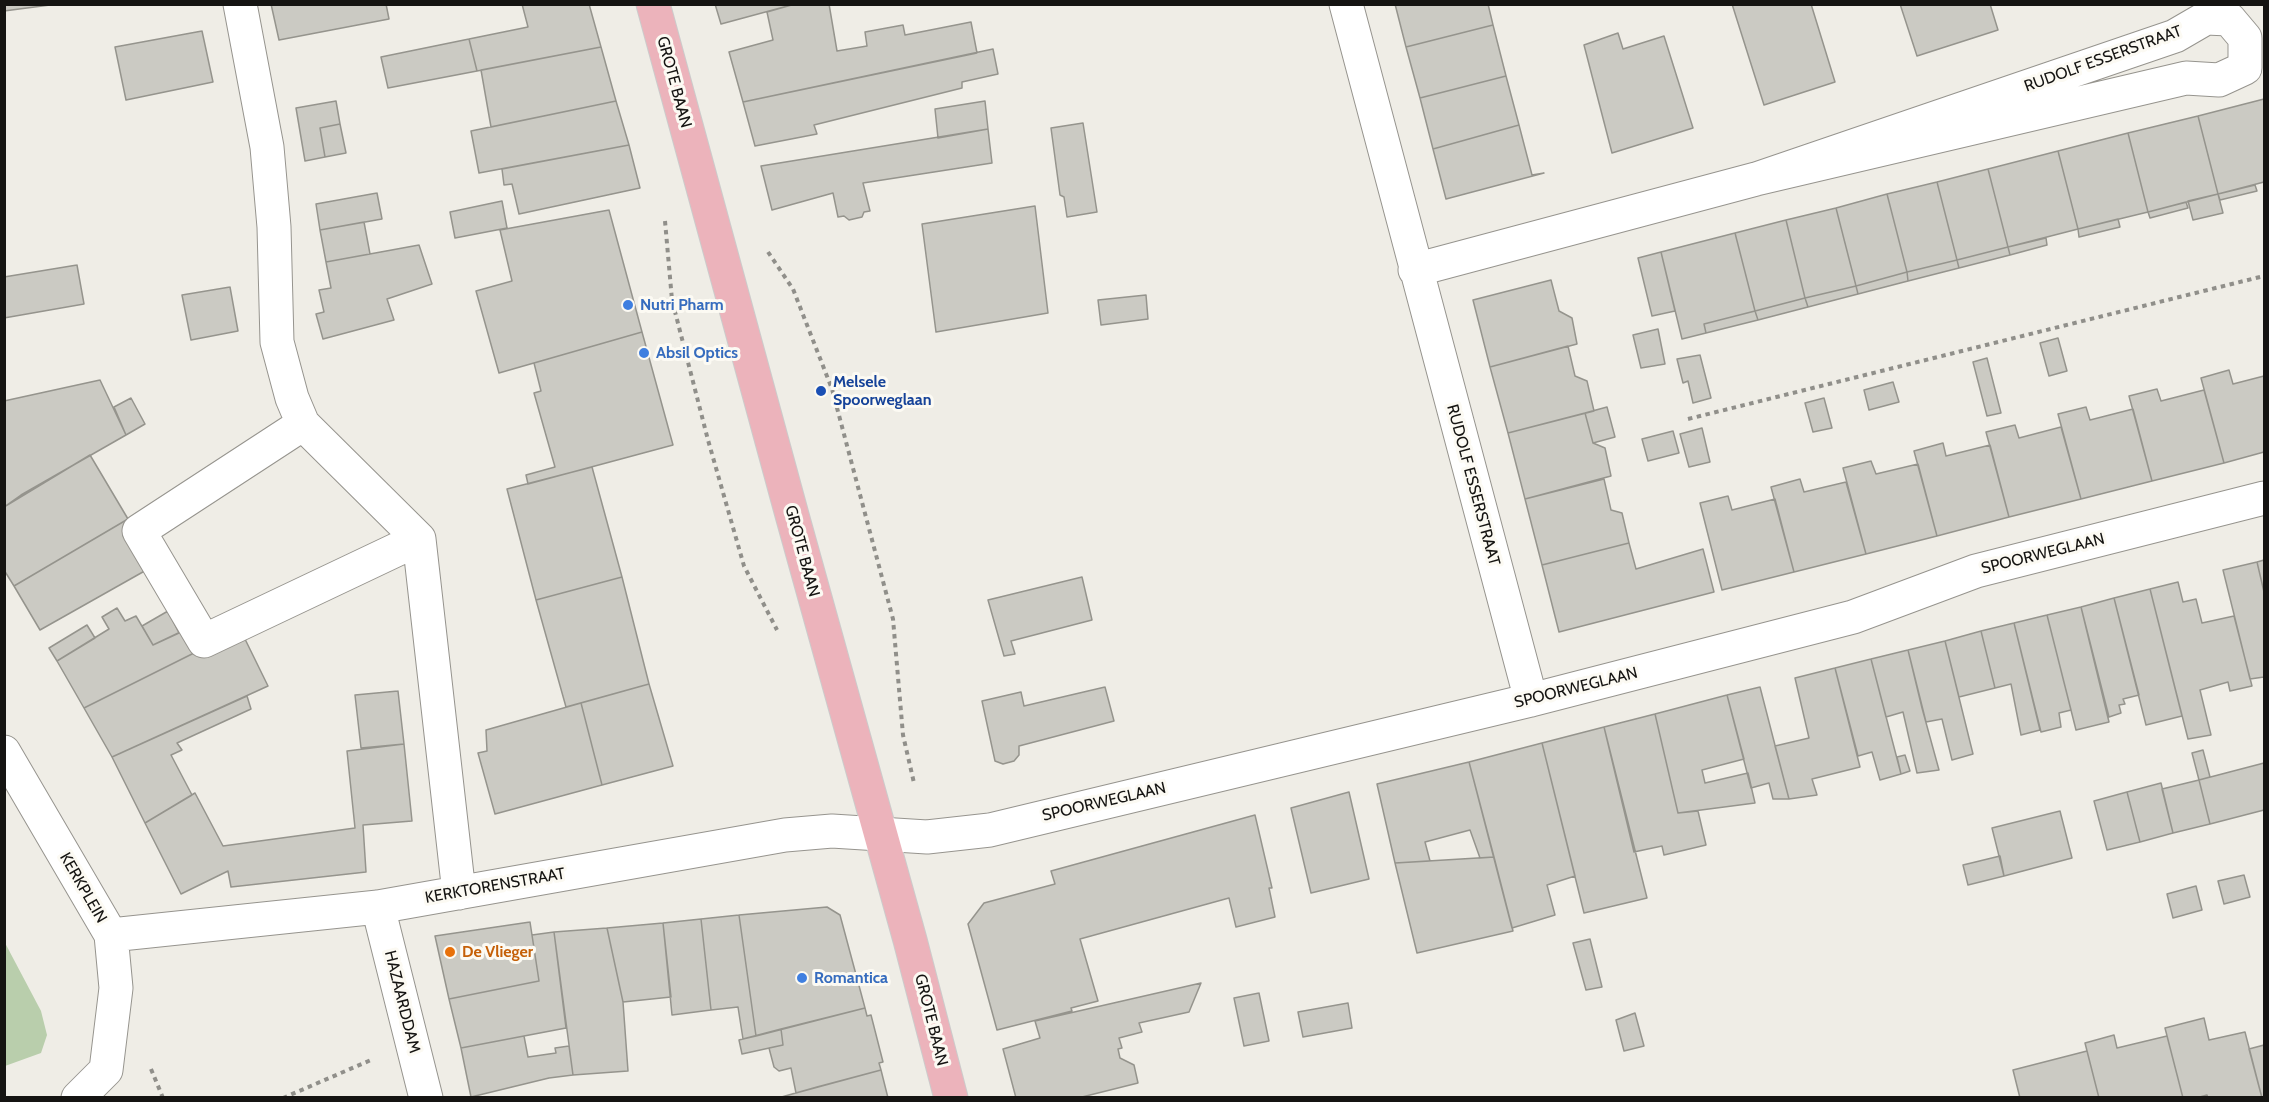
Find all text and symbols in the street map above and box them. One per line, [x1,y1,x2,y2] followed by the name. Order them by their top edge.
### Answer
[2022,22,2184,96] street label: RUDOLF ESSERSTRAAT
[653,34,695,130] street label: GROTE BAAN
[640,295,724,315] place label: Nutri Pharm
[621,298,635,312] marker: Nutri Pharm
[656,343,738,363] place label: Absil Optics
[637,346,651,360] marker: Absil Optics
[833,372,932,410] place label: Melsele Spoorweglaan
[814,384,828,398] marker: Melsele Spoorweglaan
[1442,402,1504,568] street label: RUDOLF ESSERSTRAAT
[781,503,823,599] street label: GROTE BAAN
[1979,529,2107,579] street label: SPOORWEGLAAN
[1512,663,1640,713] street label: SPOORWEGLAAN
[1040,778,1168,826] street label: SPOORWEGLAAN
[55,849,111,927] street label: KERKPLEIN
[424,864,566,908] street label: KERKTORENSTRAAT
[462,942,533,962] place label: De Vlieger
[443,945,457,959] marker: De Vlieger
[380,949,424,1055] street label: HAZAARDDAM
[814,968,888,988] place label: Romantica
[795,971,809,985] marker: Romantica
[910,972,952,1068] street label: GROTE BAAN

